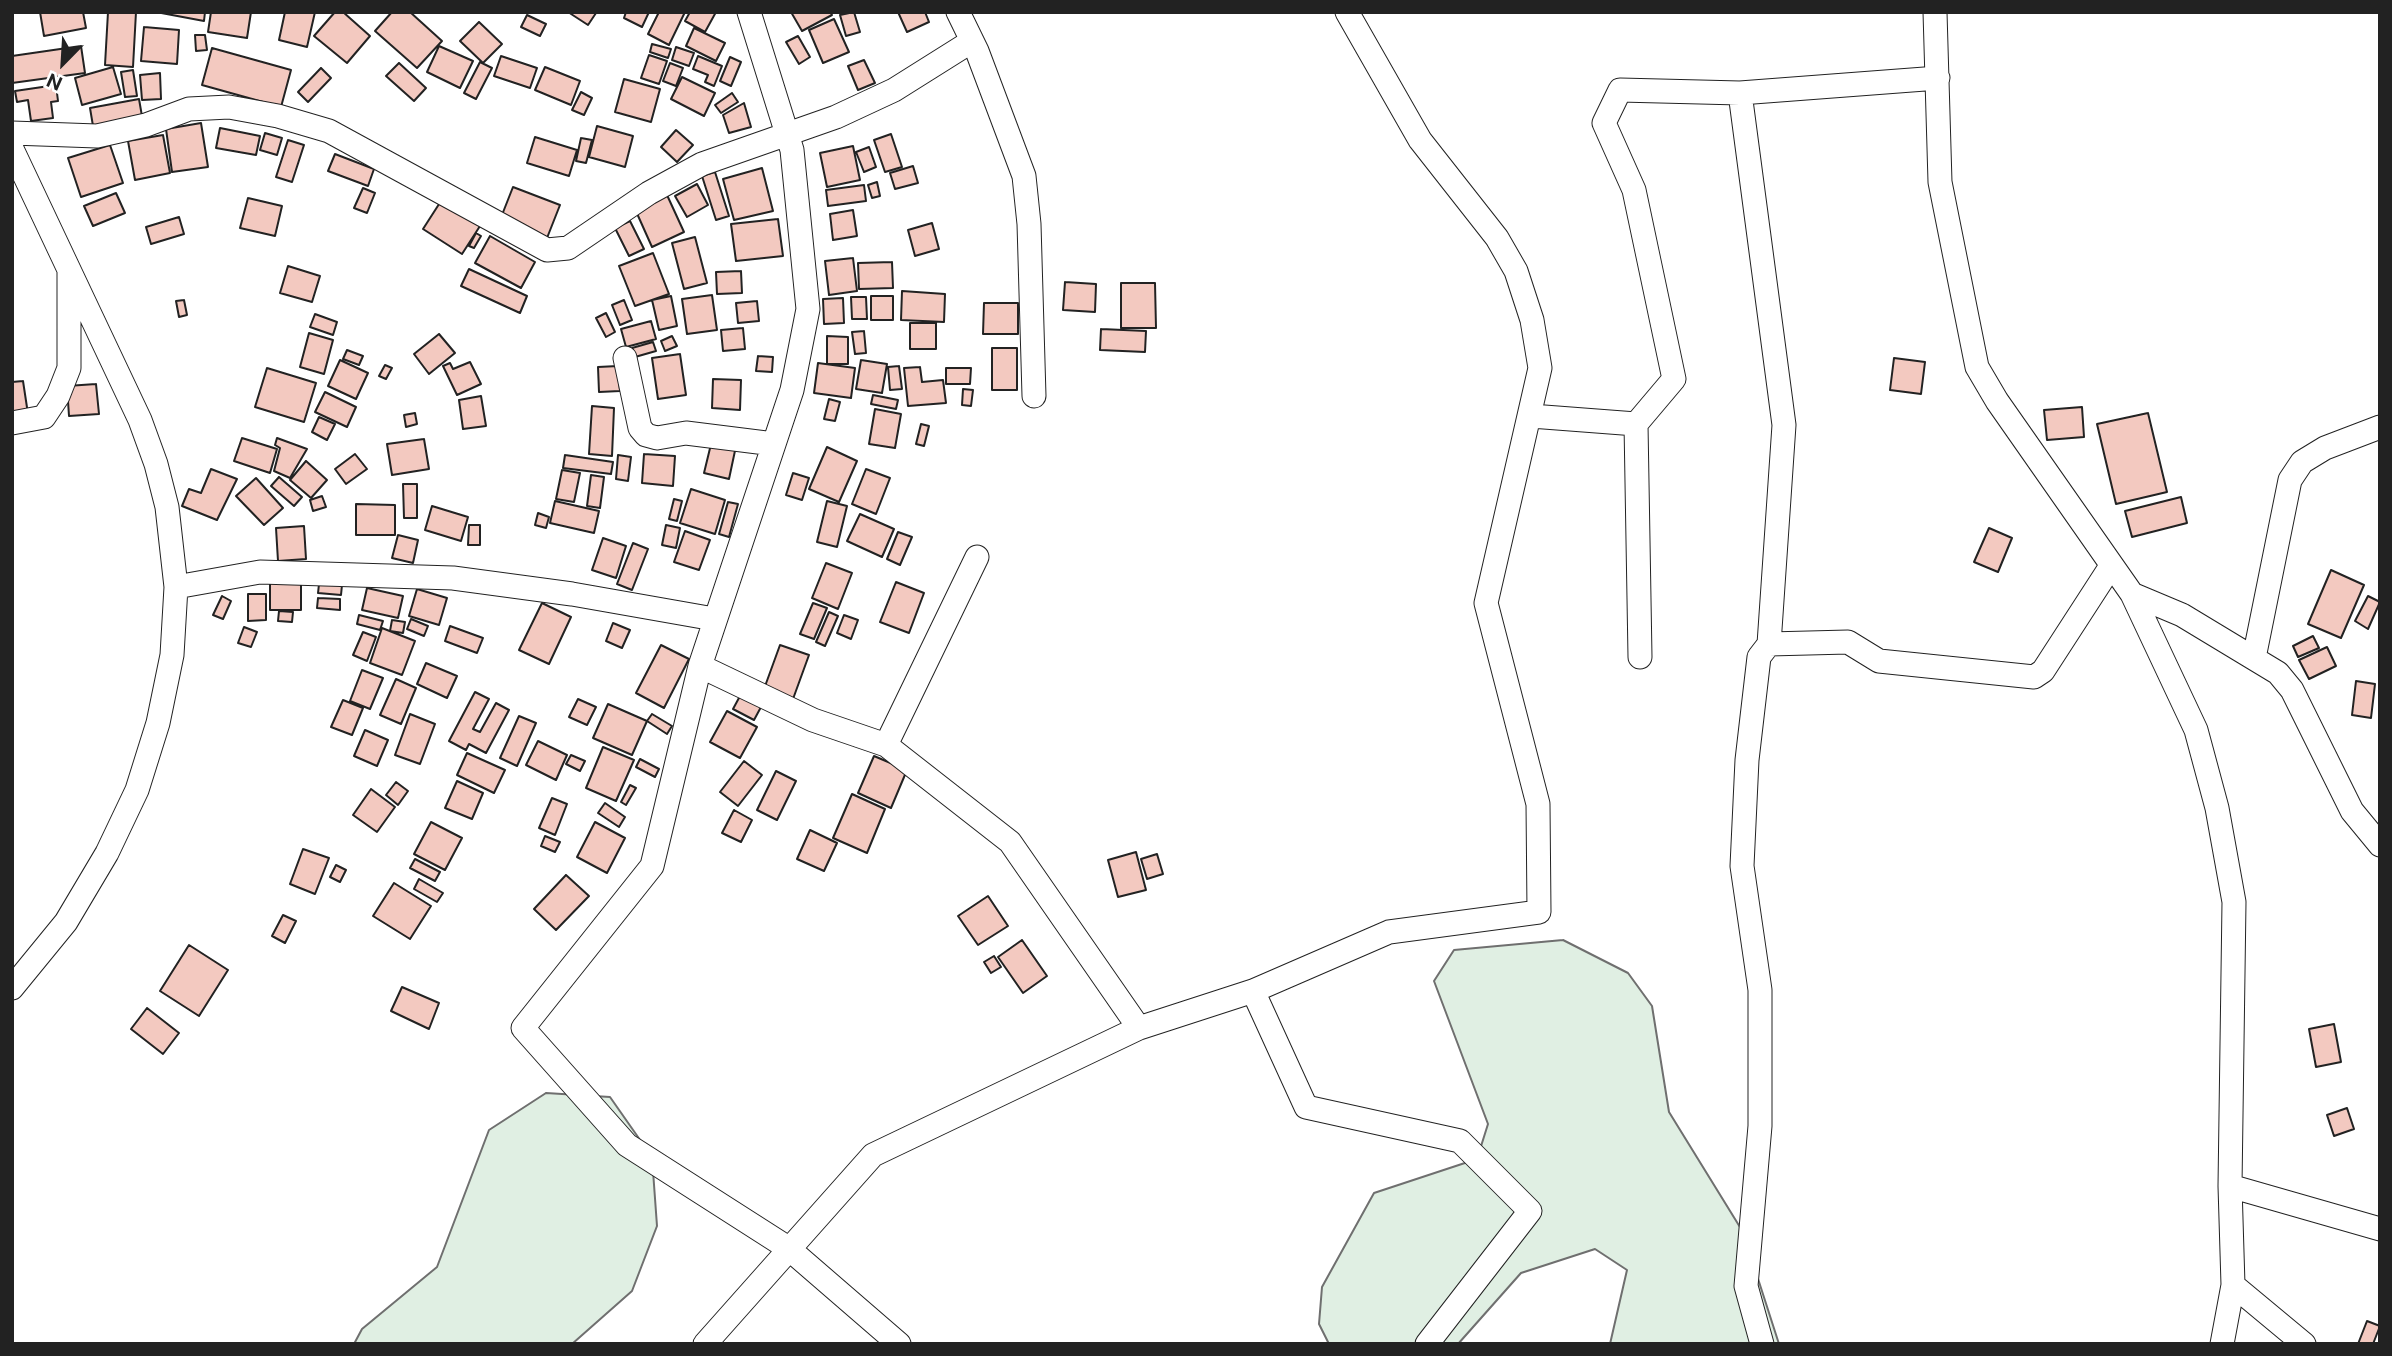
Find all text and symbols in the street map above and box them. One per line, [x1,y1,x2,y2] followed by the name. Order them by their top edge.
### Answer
[28,28,98,98] north arrow
[43,69,66,95] text: N

